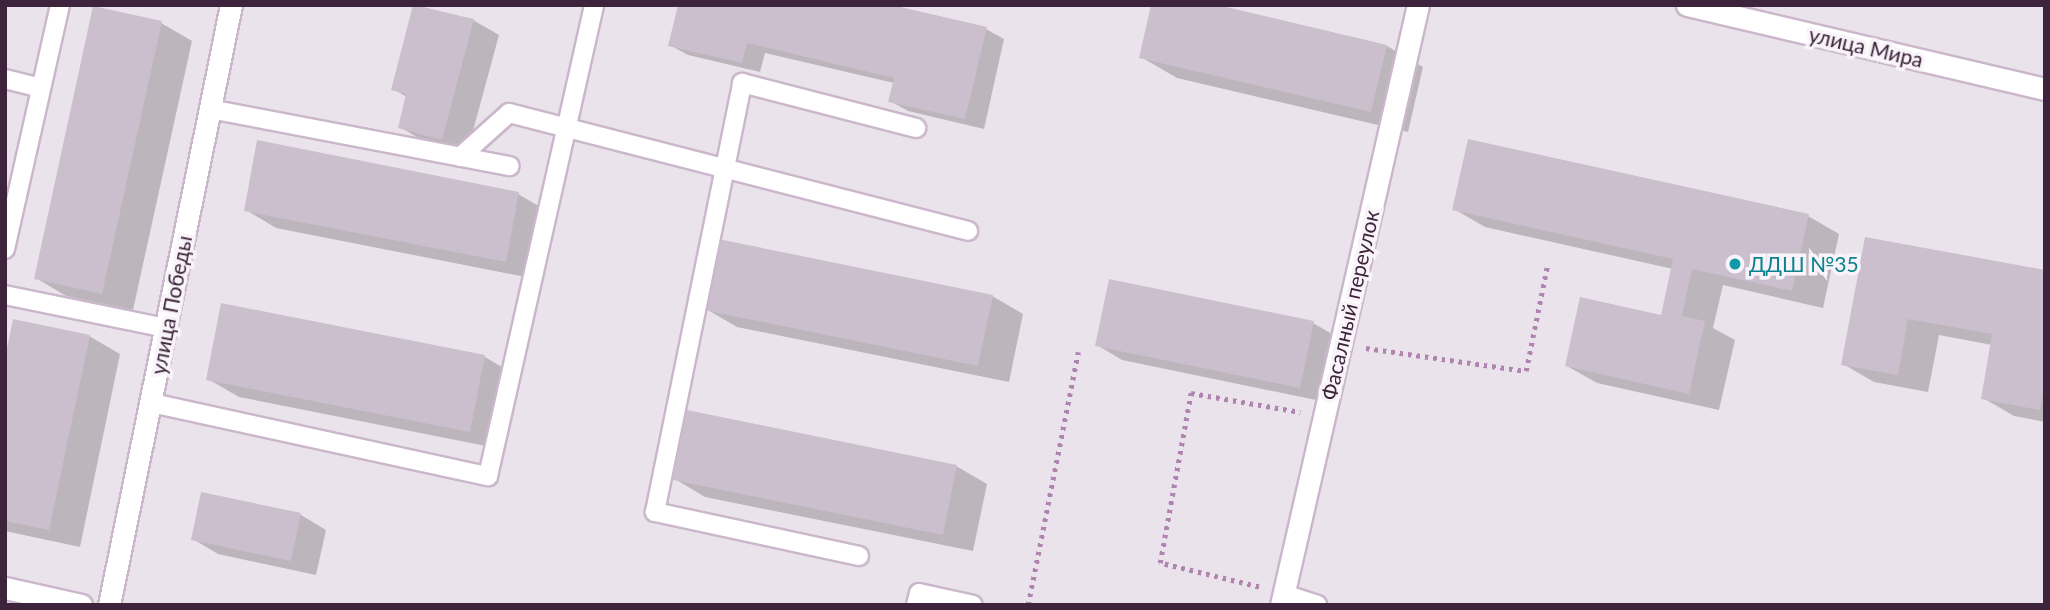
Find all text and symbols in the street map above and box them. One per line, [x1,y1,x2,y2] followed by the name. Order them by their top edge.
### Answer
[1806,22,1926,72] street label: улица Мира
[1316,208,1384,402] street label: Фасалный переулок
[145,233,197,377] street label: улица Победы
[1749,251,1859,277] place label: ДДШ №35
[1727,256,1743,272] marker: ДДШ №35

